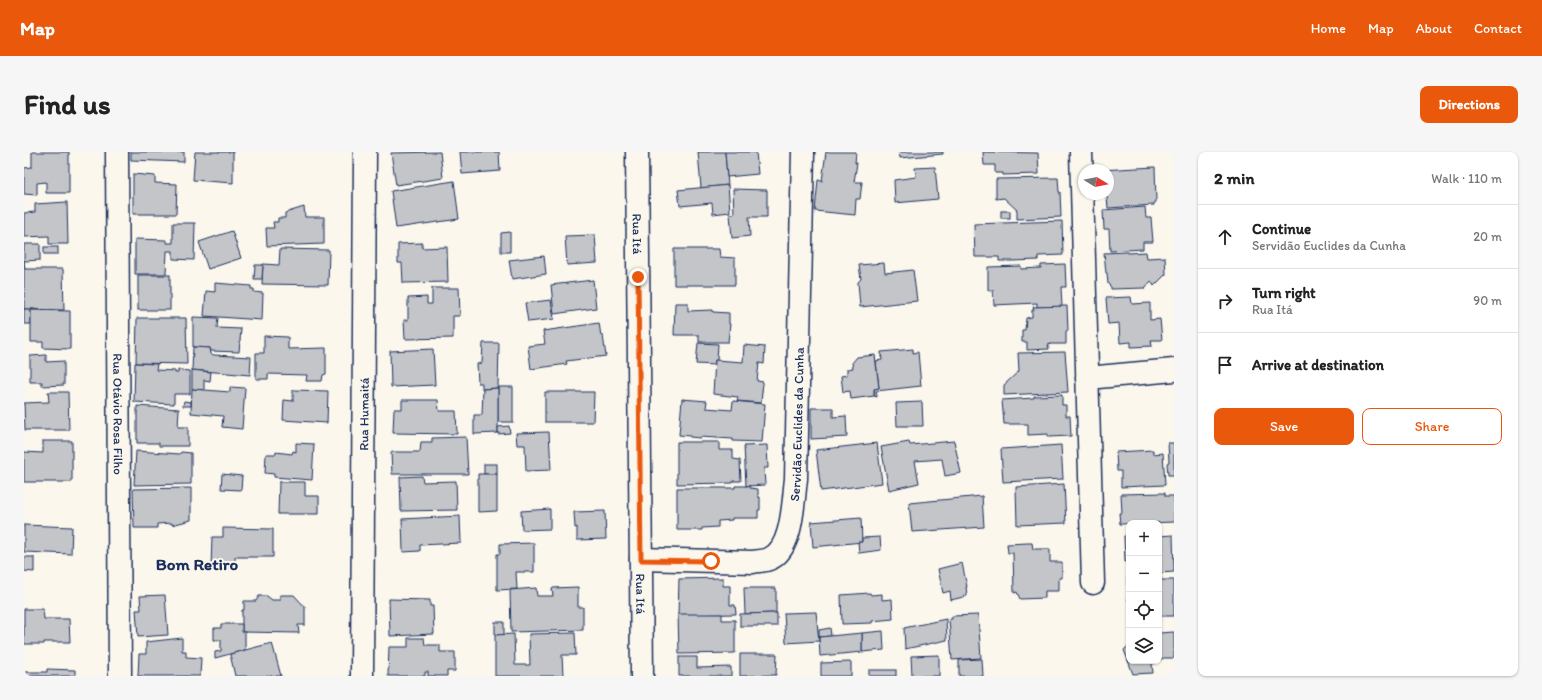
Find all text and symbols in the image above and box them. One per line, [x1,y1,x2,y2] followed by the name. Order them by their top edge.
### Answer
[20,17,55,40] text: Map
[1311,20,1346,37] text: Home
[1368,20,1394,37] text: Map
[1416,20,1452,37] text: About
[1474,20,1522,37] text: Contact
[1420,86,1518,123] button: Directions
[24,87,111,121] text: Find us
[1078,164,1114,200] north arrow
[1214,168,1254,188] text: 2 min
[1431,171,1502,186] text: Walk · 110 m
[630,213,645,255] street label: Rua Itá
[1252,220,1311,238] text: Continue
[1214,226,1236,248] icon: ahead
[1473,229,1502,244] text: 20 m
[1252,238,1406,253] text: Servidão Euclides da Cunha
[629,268,647,286] route end
[1252,284,1316,302] text: Turn right
[1214,290,1236,312] icon: right
[1473,293,1502,308] text: 90 m
[1252,302,1293,317] text: Rua Itá
[787,347,807,502] street label: Servidão Euclides da Cunha
[110,353,126,475] street label: Rua Otávio Rosa Filho
[1214,354,1236,376] icon: arrive
[1252,356,1384,374] text: Arrive at destination
[356,377,372,451] street label: Rua Humaitá
[1214,408,1354,445] button: Save
[1362,408,1502,445] button: Share
[1126,520,1162,664] map controls
[1126,520,1162,556] button: +
[702,552,720,570] route start
[156,554,239,574] district label: Bom Retiro
[1126,556,1162,592] button: −
[633,573,648,615] street label: Rua Itá
[1126,592,1162,628] button: locate
[1126,628,1162,664] button: layers

